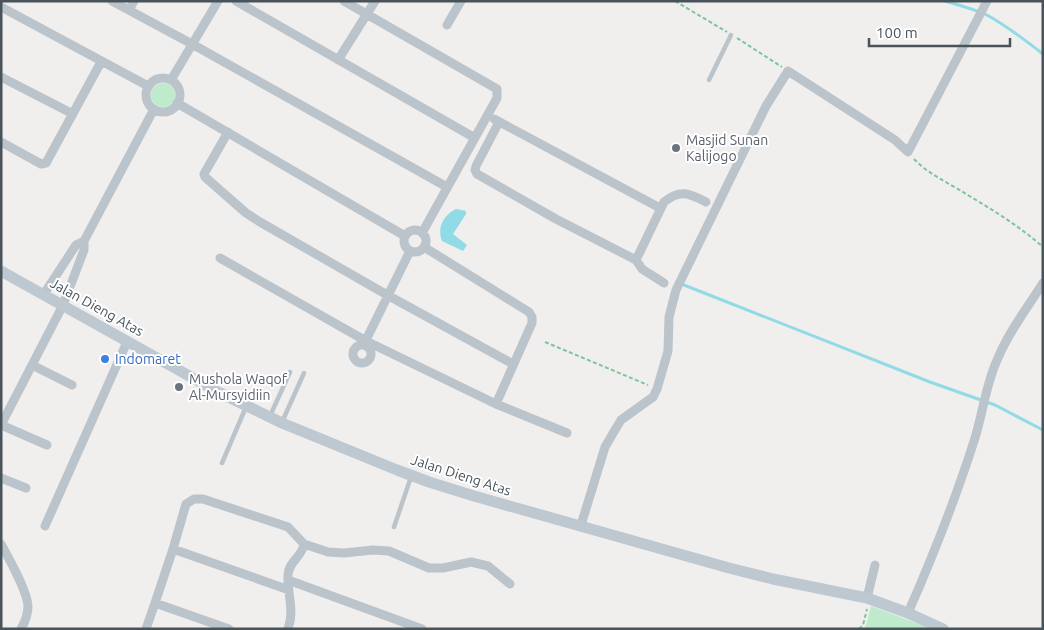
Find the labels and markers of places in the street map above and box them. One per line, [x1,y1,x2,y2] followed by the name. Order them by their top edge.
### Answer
[686,132,768,164] place label: Masjid Sunan Kalijogo
[670,142,682,154] marker: Masjid Sunan Kalijogo
[115,351,181,367] place label: Indomaret
[99,353,111,365] marker: Indomaret
[189,371,288,403] place label: Mushola Waqof Al-Mursyidiin
[173,381,185,393] marker: Mushola Waqof Al-Mursyidiin

